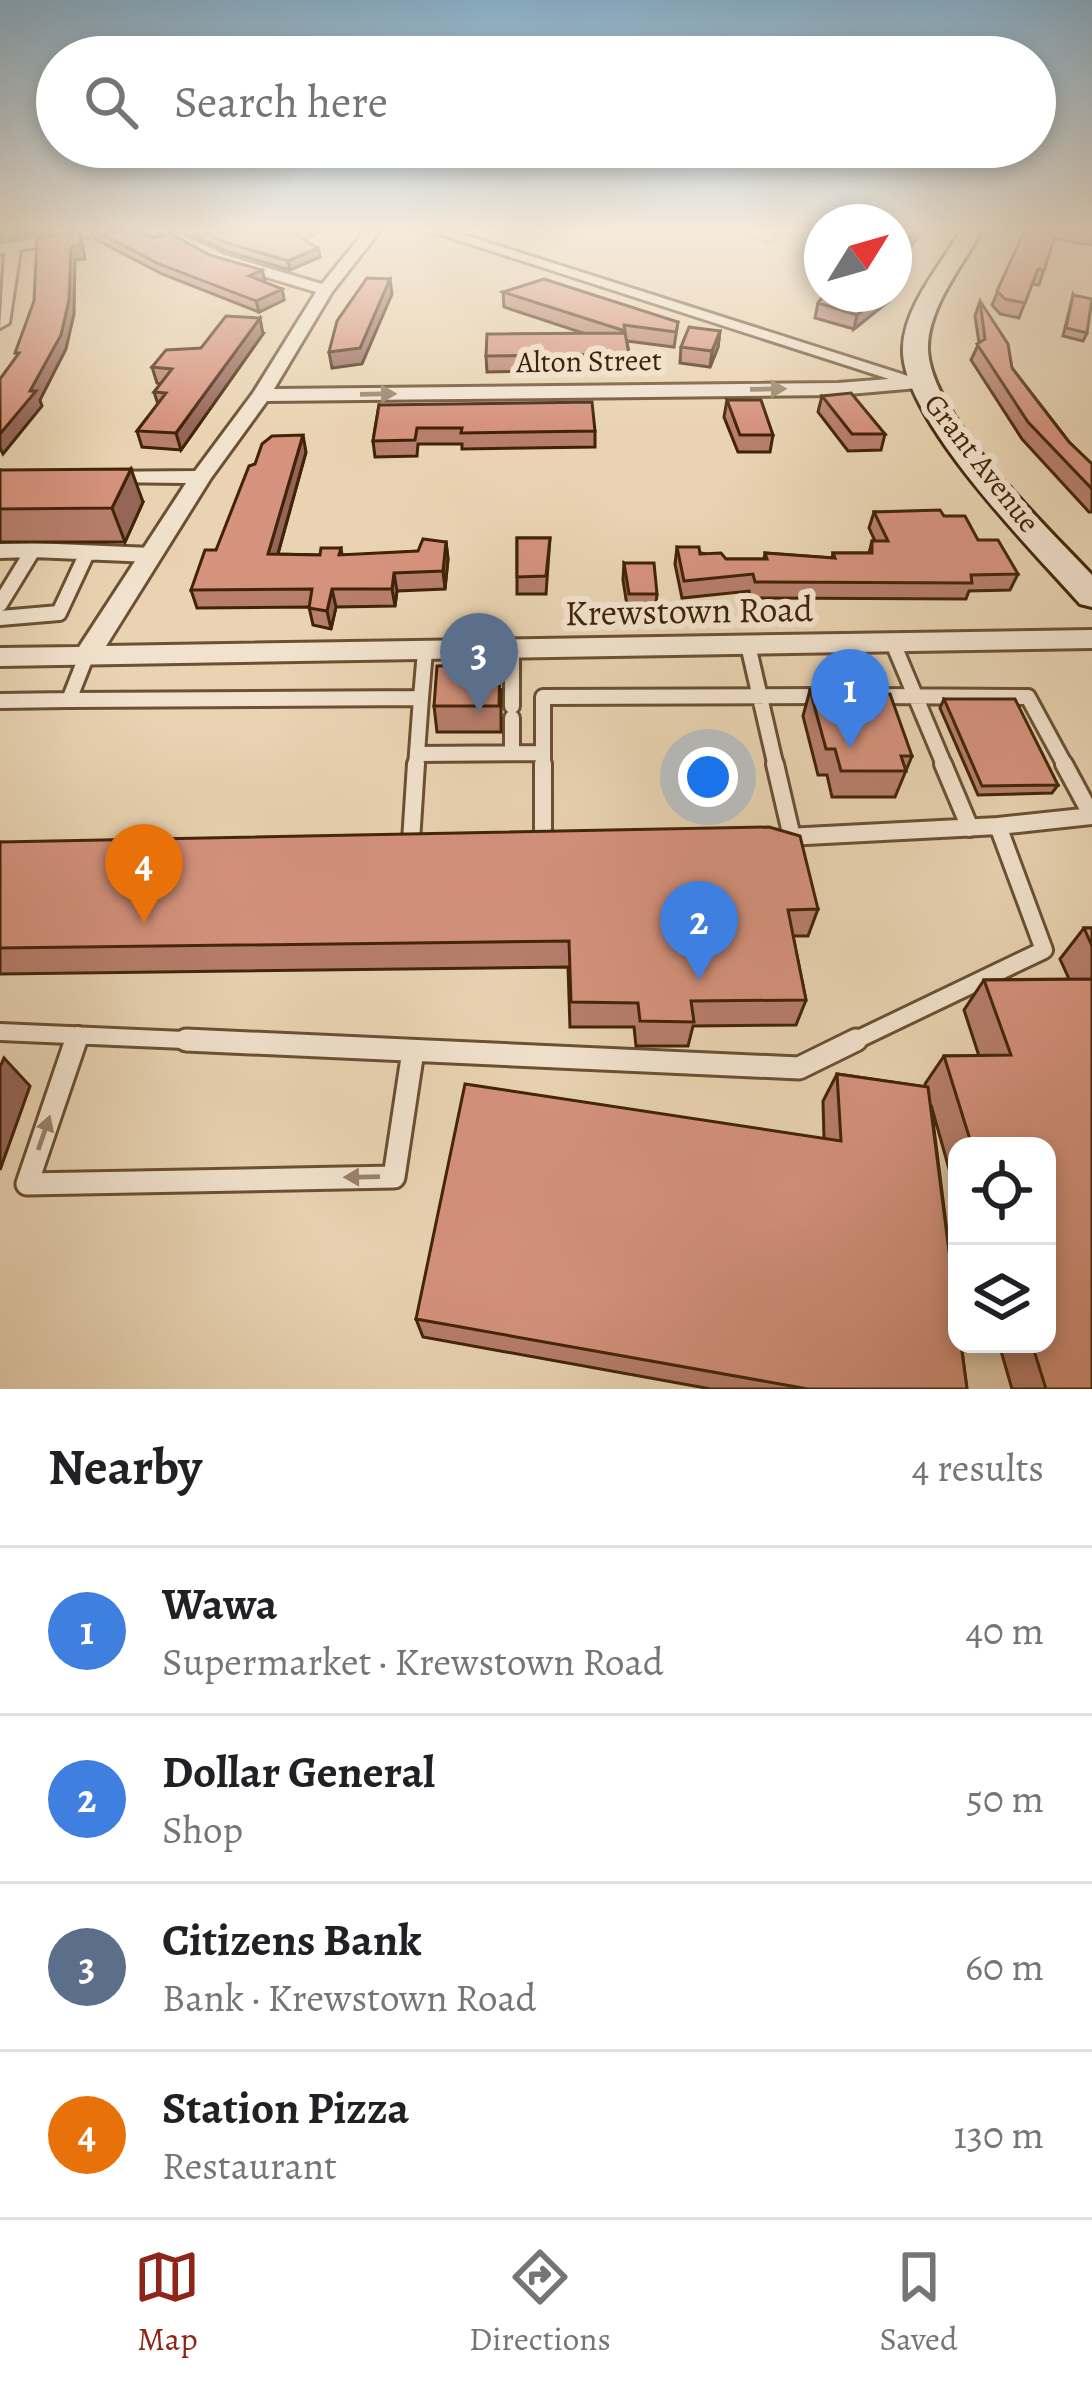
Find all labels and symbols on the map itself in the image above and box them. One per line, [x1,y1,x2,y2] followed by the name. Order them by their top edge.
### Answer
[804,204,912,312] north arrow
[515,340,662,382] street label: Alton Street
[750,380,788,399] one-way arrow
[360,384,398,404] one-way arrow
[915,385,1049,541] street label: Grant Avenue
[564,584,814,637] street label: Krewstown Road
[440,613,518,712] pin: 3
[811,649,889,748] pin: 1
[678,747,738,807] your location
[105,824,183,923] pin: 4
[660,881,738,980] pin: 2
[36,1114,54,1150] one-way arrow
[342,1168,380,1187] one-way arrow

